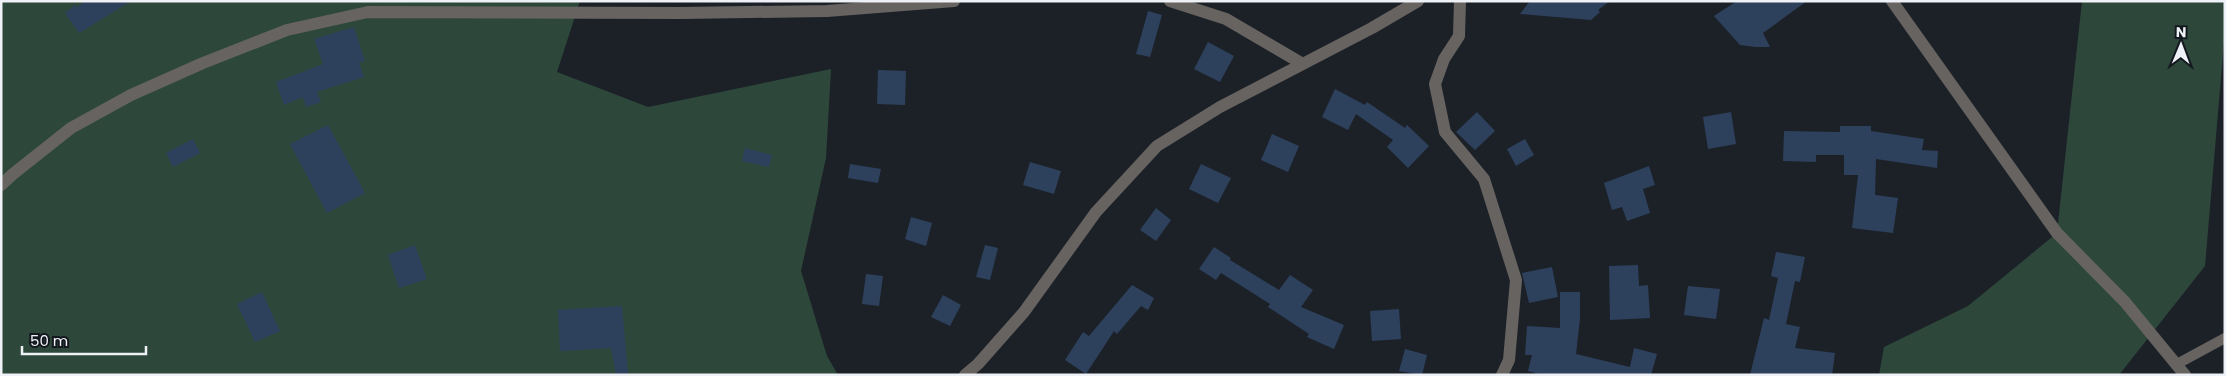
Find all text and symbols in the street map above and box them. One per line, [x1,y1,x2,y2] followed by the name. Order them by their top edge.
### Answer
[2156,20,2206,70] north arrow
[2176,22,2187,42] text: N
[22,324,146,356] scale bar
[30,330,68,351] text: 50 m

